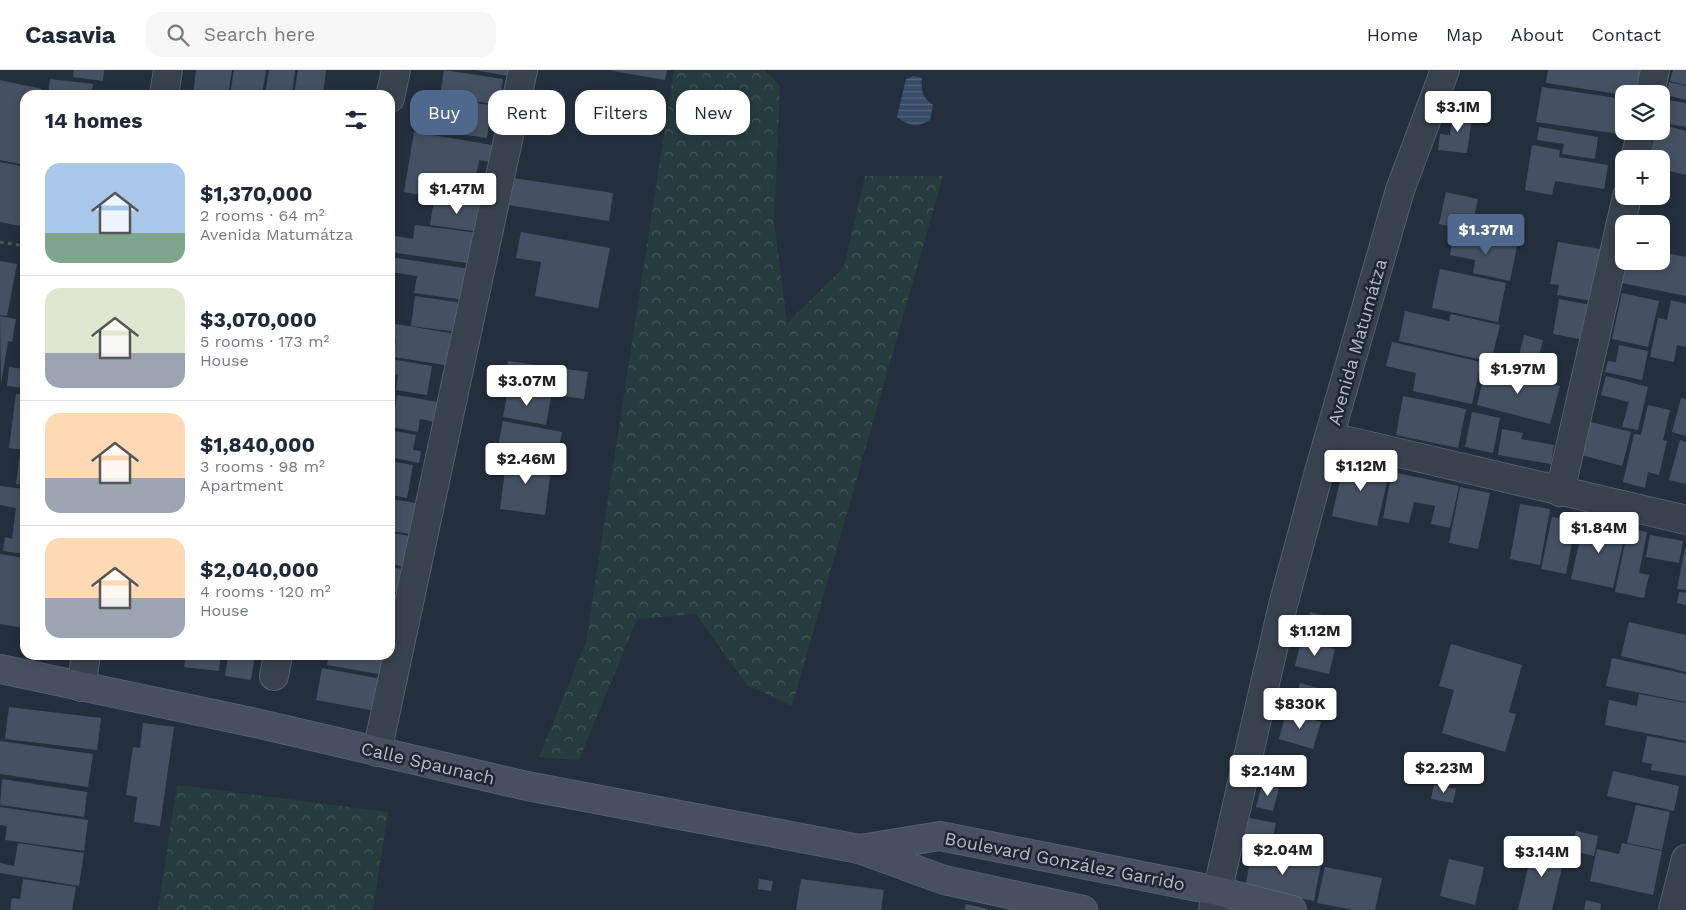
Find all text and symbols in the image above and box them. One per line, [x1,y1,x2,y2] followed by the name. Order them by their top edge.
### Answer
[146,12,496,57] search box
[25,21,116,49] text: Casavia
[164,21,192,49] icon: search
[204,23,315,46] text: Search here
[1367,24,1418,45] text: Home
[1446,24,1483,45] text: Map
[1511,24,1563,45] text: About
[1591,24,1661,45] text: Contact
[1615,85,1670,270] map controls
[1615,85,1670,140] button: layers
[410,90,478,135] chip: Buy
[488,90,565,135] chip: Rent
[575,90,666,135] chip: Filters
[676,90,750,135] chip: New
[1423,90,1493,133] pin: $3.1M
[1436,97,1480,116] text: $3.1M
[342,106,370,134] icon: filters
[45,108,142,133] text: 14 homes
[1615,150,1670,205] button: +
[416,172,498,215] pin: $1.47M
[429,179,485,198] text: $1.47M
[200,181,312,206] text: $1,370,000
[85,183,145,243] icon: home
[200,206,325,225] text: 2 rooms · 64 m²
[1445,214,1527,256] pin: $1.37M
[1615,215,1670,270] button: −
[1458,220,1514,239] text: $1.37M
[200,225,353,244] text: Avenida Matumátza
[1323,256,1391,428] street label: Avenida Matumátza
[200,307,317,332] text: $3,070,000
[85,308,145,368] icon: home
[200,332,329,351] text: 5 rooms · 173 m²
[200,351,249,370] text: House
[1477,352,1559,395] pin: $1.97M
[1490,359,1546,378] text: $1.97M
[486,364,568,407] pin: $3.07M
[498,371,556,390] text: $3.07M
[200,432,315,457] text: $1,840,000
[85,433,145,493] icon: home
[485,442,567,485] pin: $2.46M
[496,449,556,468] text: $2.46M
[1320,450,1402,492] pin: $1.12M
[1335,456,1387,475] text: $1.12M
[200,457,325,476] text: 3 rooms · 98 m²
[200,476,283,495] text: Apartment
[1558,512,1640,554] pin: $1.84M
[1571,518,1627,537] text: $1.84M
[200,557,319,582] text: $2,040,000
[85,558,145,618] icon: home
[200,582,331,601] text: 4 rooms · 120 m²
[200,601,249,620] text: House
[1274,614,1356,657] pin: $1.12M
[1289,621,1341,640] text: $1.12M
[1265,688,1335,730] pin: $830K
[1274,694,1326,713] text: $830K
[359,737,497,789] street label: Calle Spaunach
[1403,752,1485,794] pin: $2.23M
[1227,754,1309,797] pin: $2.14M
[1415,758,1473,777] text: $2.23M
[1241,761,1295,780] text: $2.14M
[943,827,1187,895] street label: Boulevard González Garrido
[1242,834,1324,876] pin: $2.04M
[1501,836,1583,878] pin: $3.14M
[1253,840,1313,859] text: $2.04M
[1515,842,1569,861] text: $3.14M

